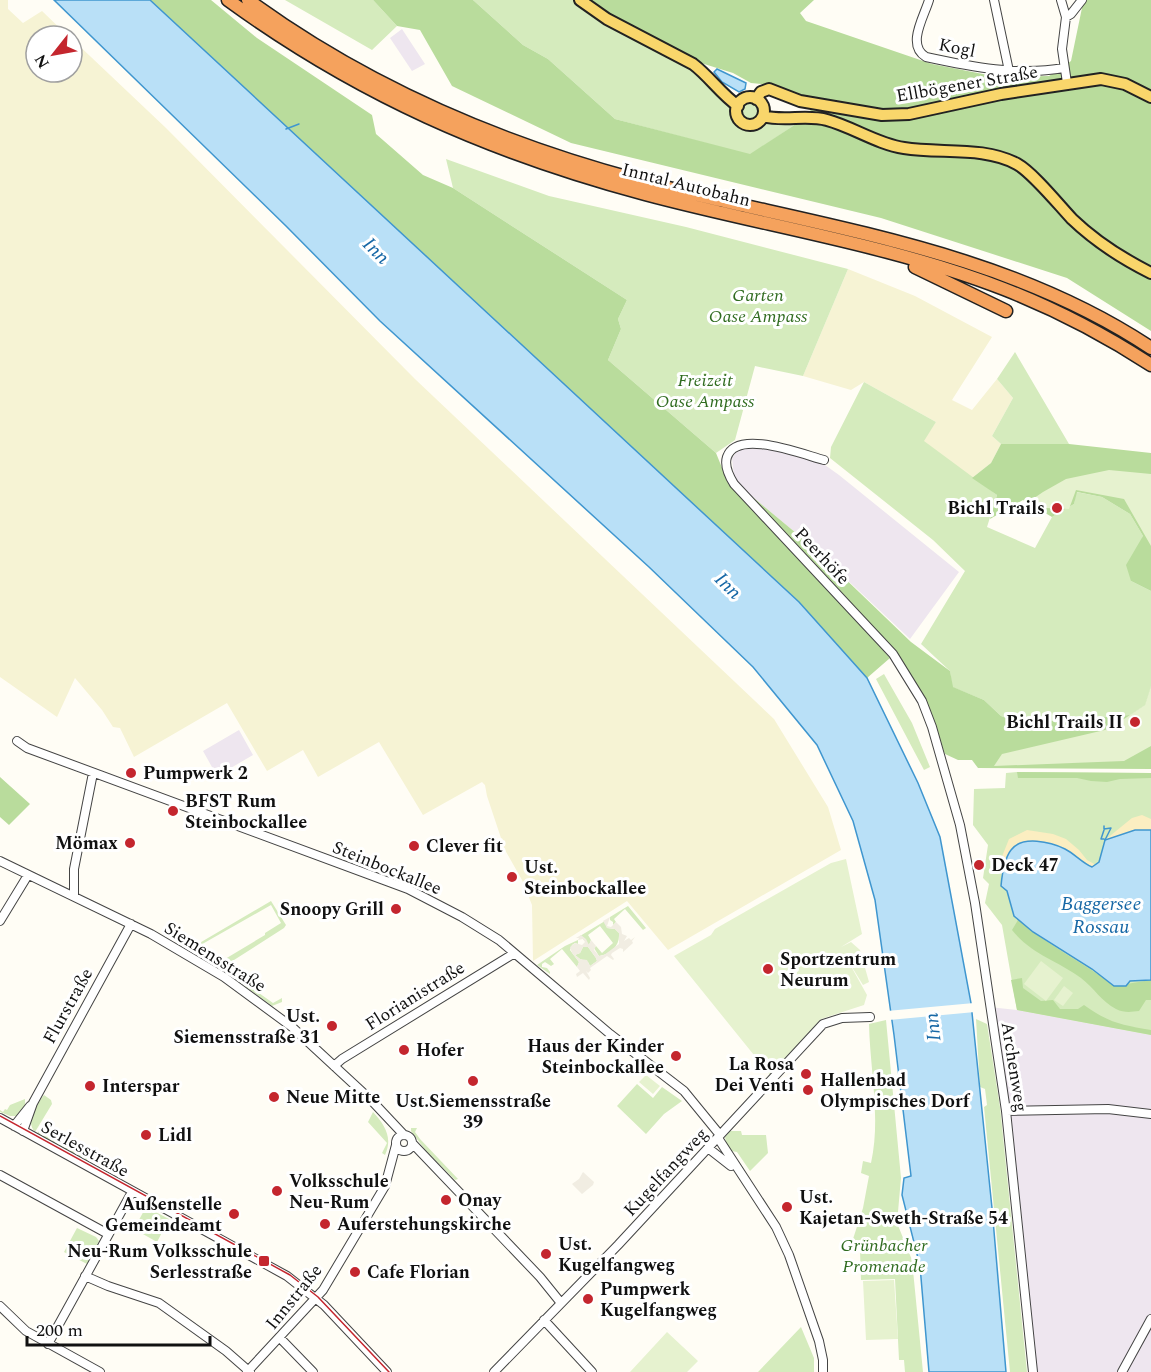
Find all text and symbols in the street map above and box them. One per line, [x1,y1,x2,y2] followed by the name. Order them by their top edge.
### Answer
[24,24,84,84] north arrow
[936,31,978,65] street label: Kogl
[28,49,56,73] text: N
[894,58,1040,110] street label: Ellbögener Straße
[619,156,753,214] street label: Inntal Autobahn
[355,230,397,272] water label: Inn
[709,282,808,330] park label: Garten Oase Ampass
[656,367,755,415] park label: Freizeit Oase Ampass
[947,495,1045,522] place label: Bichl Trails
[1050,501,1064,515] marker: Bichl Trails
[788,521,856,591] street label: Peerhöfe
[707,565,749,607] water label: Inn
[1006,709,1123,736] place label: Bichl Trails II
[1128,715,1142,729] marker: Bichl Trails II
[143,760,248,787] place label: Pumpwerk 2
[124,766,138,780] marker: Pumpwerk 2
[185,788,307,836] place label: BFST Rum Steinbockallee
[166,804,180,818] marker: BFST Rum Steinbockallee
[55,830,118,857] place label: Mömax
[426,833,503,860] place label: Clever fit
[328,834,446,902] street label: Steinbockallee
[123,836,137,850] marker: Mömax
[407,839,421,853] marker: Clever fit
[991,852,1059,879] place label: Deck 47
[524,854,646,902] place label: Ust. Steinbockallee
[972,858,986,872] marker: Deck 47
[505,870,519,884] marker: Ust. Steinbockallee
[1061,889,1141,942] water label: Baggersee Rossau
[280,896,384,923] place label: Snoopy Grill
[389,902,403,916] marker: Snoopy Grill
[159,915,271,999] street label: Siemensstraße
[780,946,896,994] place label: Sportzentrum Neurum
[360,955,470,1037] street label: Florianistraße
[761,962,775,976] marker: Sportzentrum Neurum
[36,963,100,1049] street label: Flurstraße
[173,1003,320,1051] place label: Ust. Siemensstraße 31
[917,1011,949,1043] water label: Inn
[325,1019,339,1033] marker: Ust. Siemensstraße 31
[994,1020,1034,1114] street label: Archenweg
[527,1033,664,1081] place label: Haus der Kinder Steinbockallee
[416,1037,464,1064] place label: Hofer
[397,1043,411,1057] marker: Hofer
[669,1049,683,1063] marker: Haus der Kinder Steinbockallee
[714,1051,795,1099] place label: La Rosa Dei Venti
[799,1067,813,1081] marker: La Rosa Dei Venti
[820,1067,971,1115] place label: Hallenbad Olympisches Dorf
[102,1073,180,1100] place label: Interspar
[466,1074,480,1088] marker: Ust.Siemensstraße 39
[83,1079,97,1093] marker: Interspar
[801,1083,815,1097] marker: Hallenbad Olympisches Dorf
[286,1084,380,1111] place label: Neue Mitte
[395,1088,551,1136] place label: Ust.Siemensstraße 39
[267,1090,281,1104] marker: Neue Mitte
[36,1114,134,1184] street label: Serlesstraße
[617,1121,715,1223] street label: Kugelfangweg
[158,1122,192,1149] place label: Lidl
[139,1128,153,1142] marker: Lidl
[289,1168,389,1216] place label: Volksschule Neu-Rum
[270,1184,284,1198] marker: Volksschule Neu-Rum
[799,1184,1008,1232] place label: Ust. Kajetan-Sweth-Straße 54
[458,1187,503,1214] place label: Onay
[105,1191,222,1239] place label: Außenstelle Gemeindeamt
[439,1193,453,1207] marker: Onay
[780,1200,794,1214] marker: Ust. Kajetan-Sweth-Straße 54
[227,1207,241,1221] marker: Außenstelle Gemeindeamt
[337,1211,511,1238] place label: Auferstehungskirche
[318,1217,332,1231] marker: Auferstehungskirche
[558,1231,675,1279] place label: Ust. Kugelfangweg
[841,1232,928,1280] park label: Grünbacher Promenade
[67,1238,252,1286] place label: Neu-Rum Volksschule Serlesstraße
[539,1247,553,1261] marker: Ust. Kugelfangweg
[257,1254,271,1268] marker: Neu-Rum Volksschule Serlesstraße
[259,1258,329,1336] street label: Innstraße
[367,1259,470,1286] place label: Cafe Florian
[348,1265,362,1279] marker: Cafe Florian
[600,1276,717,1324] place label: Pumpwerk Kugelfangweg
[581,1292,595,1306] marker: Pumpwerk Kugelfangweg
[27,1309,210,1347] scale bar
[36,1317,83,1344] text: 200 m

